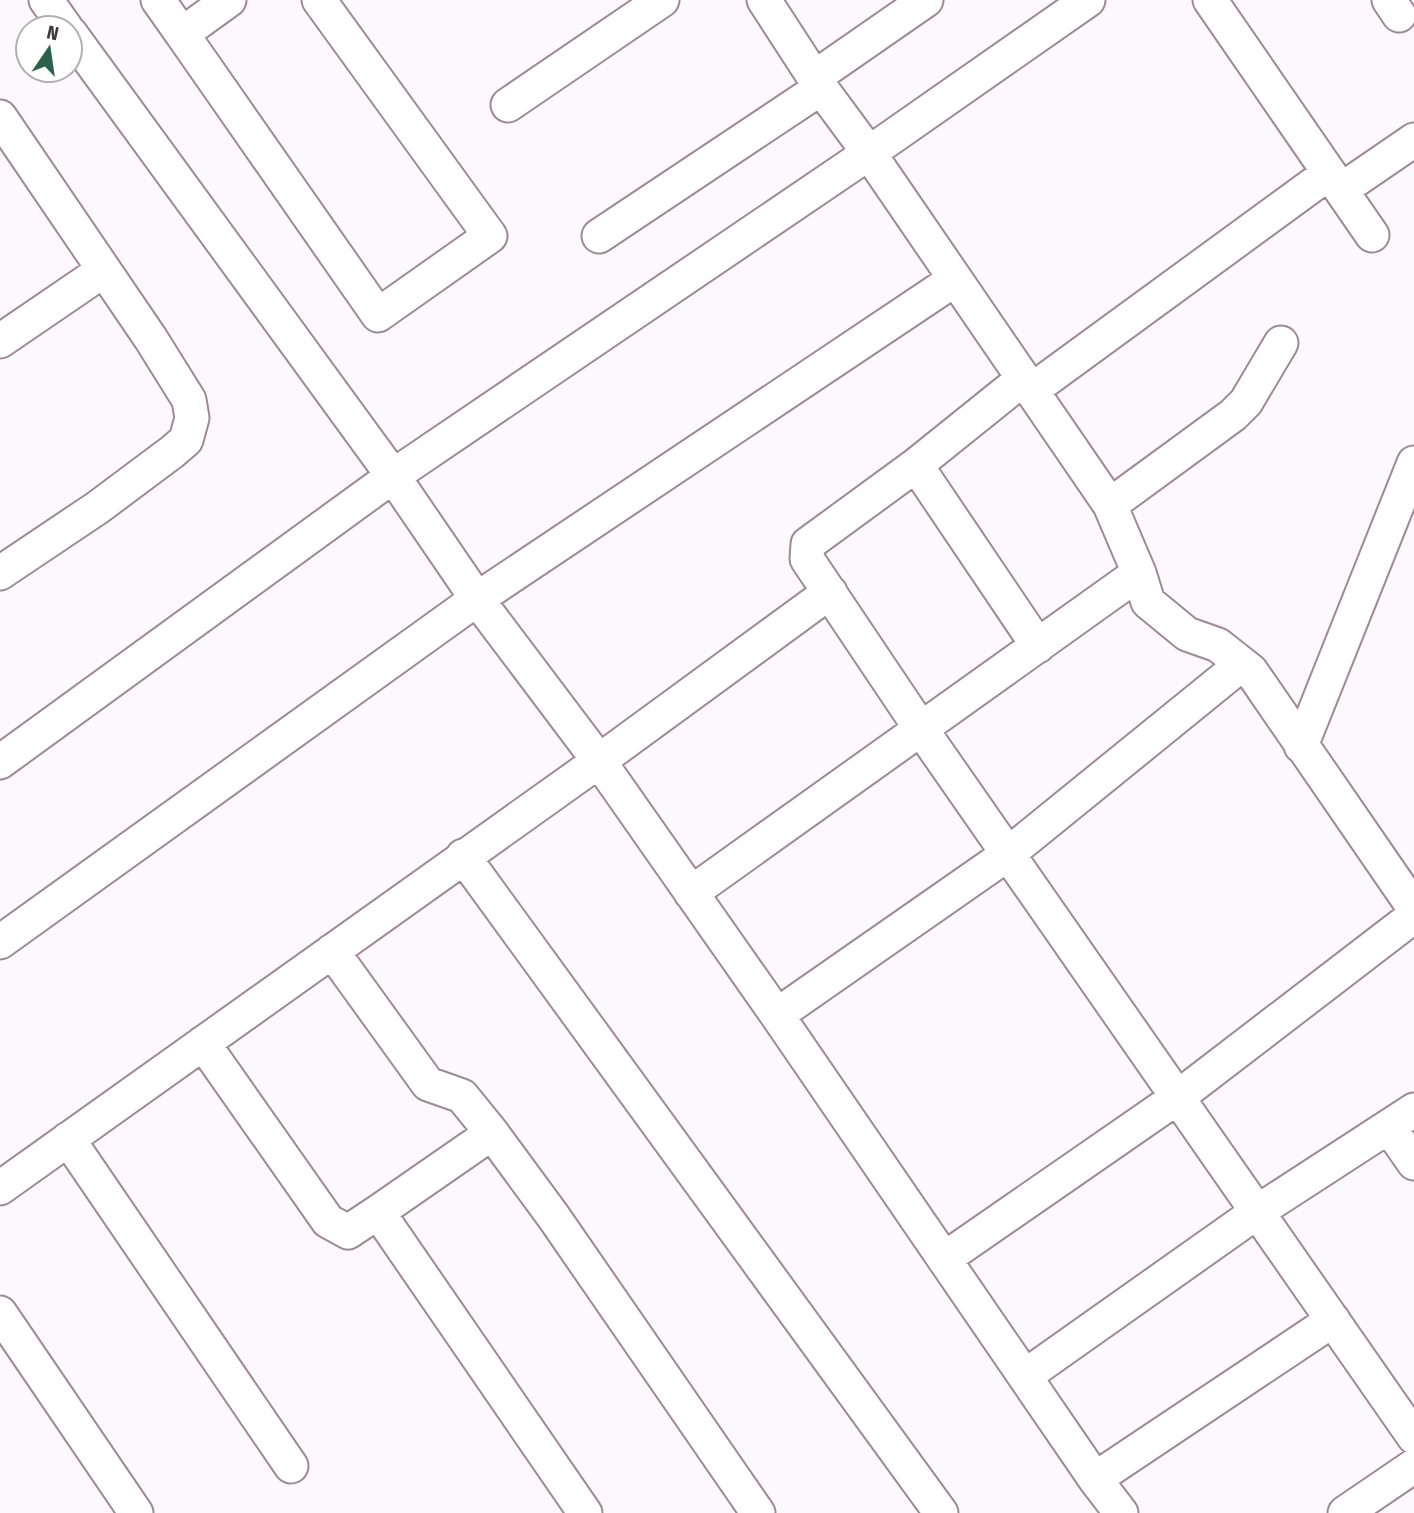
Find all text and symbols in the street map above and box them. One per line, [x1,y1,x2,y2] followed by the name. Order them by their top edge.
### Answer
[14,14,84,84] north arrow
[45,20,61,45] text: N

